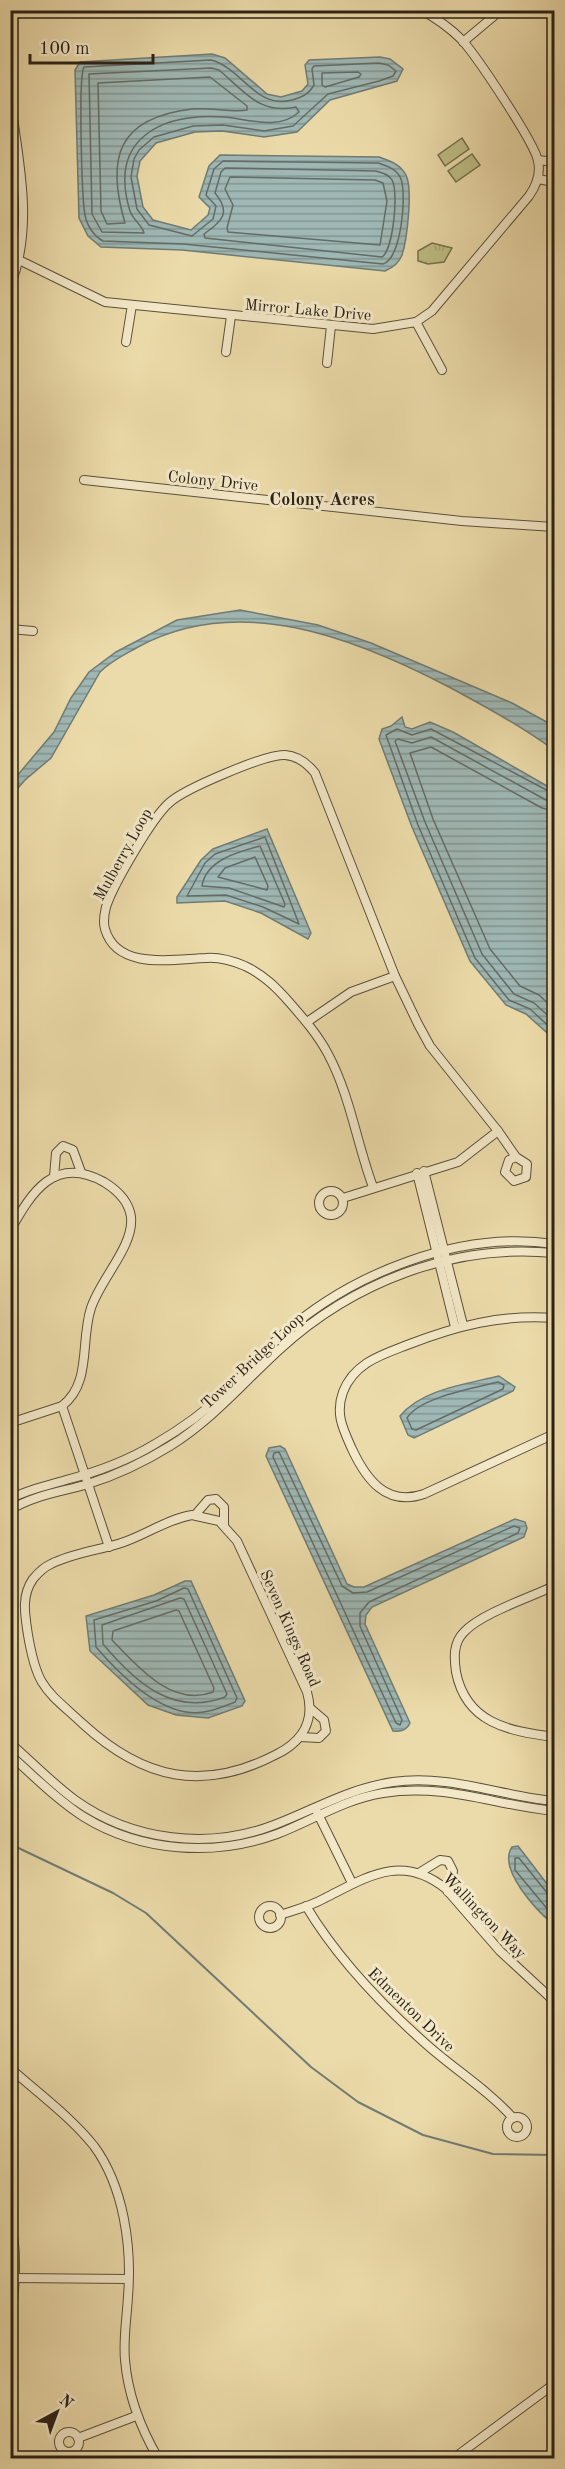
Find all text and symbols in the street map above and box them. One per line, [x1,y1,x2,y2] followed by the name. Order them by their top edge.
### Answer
[30,27,153,65] scale bar
[39,40,90,58] text: 100 m
[244,297,372,324] street label: Mirror Lake Drive
[167,469,259,495] street label: Colony Drive
[269,491,375,509] district label: Colony Acres
[92,806,156,904] street label: Mulberry Loop
[199,1310,308,1413] street label: Tower Bridge Loop
[256,1568,322,1690] street label: Seven Kings Road
[439,1870,529,1963] street label: Wallington Way
[364,1965,457,2056] street label: Edmenton Drive
[27,2382,87,2442] north arrow
[56,2392,76,2413] text: N

